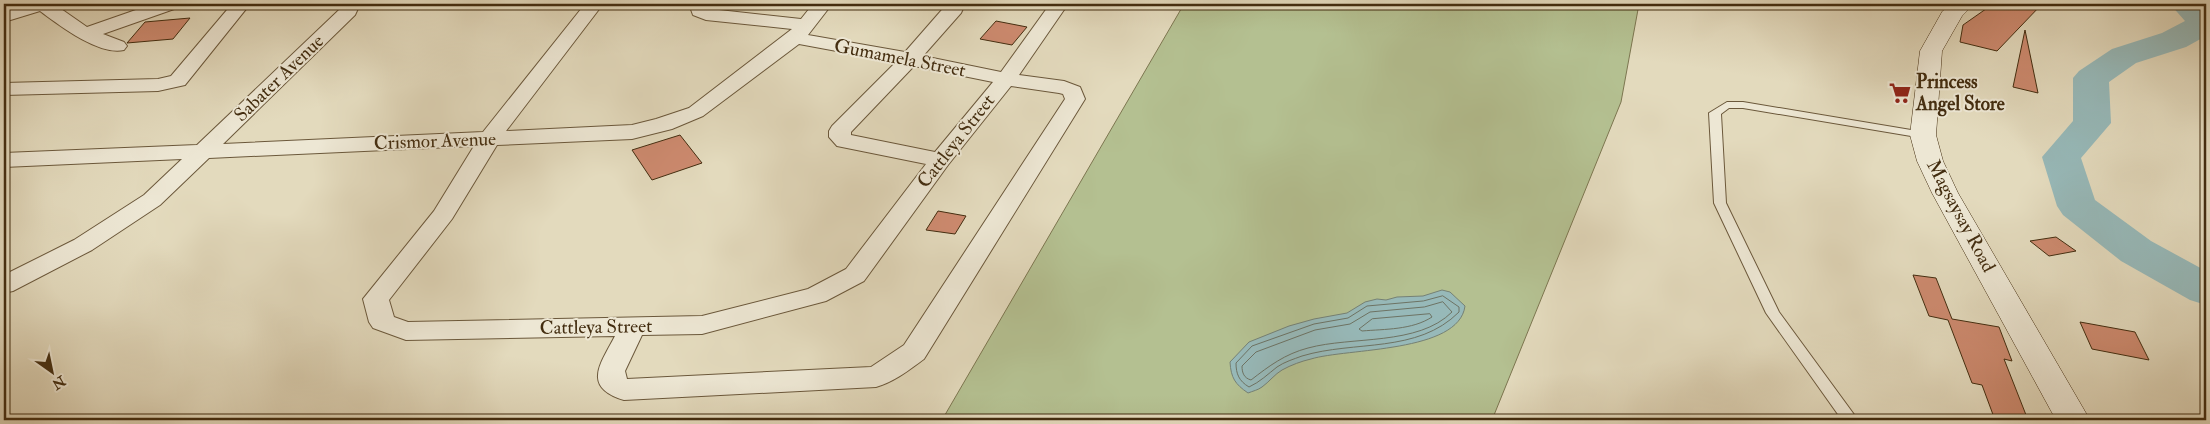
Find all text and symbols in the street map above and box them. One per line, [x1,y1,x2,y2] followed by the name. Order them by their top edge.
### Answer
[229,29,329,127] street label: Sabater Avenue
[832,33,968,83] street label: Gumamela Street
[1915,70,2005,117] place label: Princess Angel Store
[1887,80,1913,106] supermarket icon: Princess Angel Store
[912,89,1000,193] street label: Cattleya Street
[373,127,497,155] street label: Crismor Avenue
[1921,156,2001,277] street label: Magsaysay Road
[539,314,653,340] street label: Cattleya Street
[28,346,78,396] north arrow
[49,371,70,393] text: N

